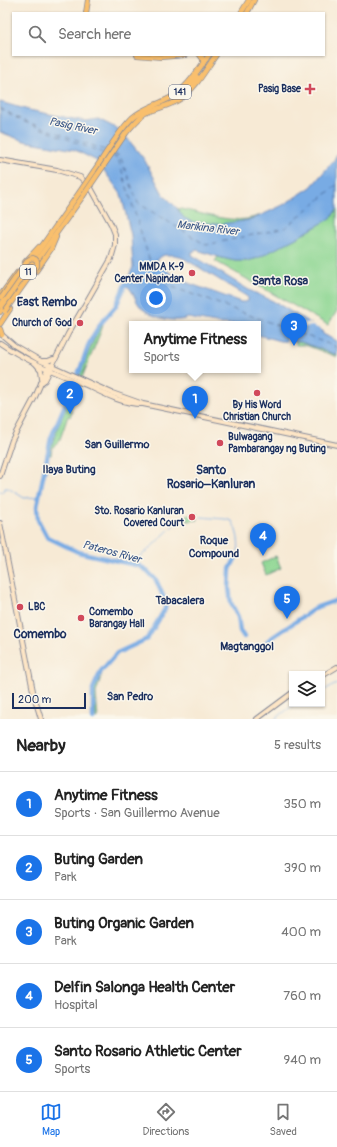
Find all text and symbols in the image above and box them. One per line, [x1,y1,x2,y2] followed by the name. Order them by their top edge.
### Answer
[12,12,325,56] search box
[26,23,48,45] icon: search
[58,25,131,44] text: Search here
[258,83,302,95] place label: Pasig Base
[304,83,316,95] marker: Pasig Base
[169,85,191,99] road number: 141
[48,115,100,138] water label: Pasig River
[176,218,242,238] water label: Marikina River
[114,261,184,285] place label: MMDA K-9 Center Napindan
[20,265,36,279] road number: 11
[187,268,197,278] marker: MMDA K-9 Center Napindan
[252,274,309,289] district label: Santa Rosa
[146,288,166,308] your location
[17,295,78,310] district label: East Rembo
[281,313,307,346] pin: 3
[12,317,72,329] place label: Church of God
[75,318,85,328] marker: Church of God
[129,321,261,373] popup
[143,330,247,349] text: Anytime Fitness
[143,349,180,365] text: Sports
[57,381,83,414] pin: 2
[182,386,208,419] pin: 1
[252,388,262,398] marker: By His Word Christian Church
[223,399,291,423] place label: By His Word Christian Church
[228,431,326,455] place label: Bulwagang Pambarangay ng Buting
[85,438,150,451] district label: San Guillermo
[215,438,225,448] marker: Bulwagang Pambarangay ng Buting
[43,463,96,476] district label: Ilaya Buting
[167,463,256,492] district label: Santo Rosario–Kanluran
[94,505,185,529] place label: Sto. Rosario Kanluran Covered Court
[187,512,197,522] marker: Sto. Rosario Kanluran Covered Court
[250,523,276,556] pin: 4
[189,534,239,560] district label: Roque Compound
[81,538,145,567] water label: Pateros River
[274,586,300,619] pin: 5
[155,594,204,607] district label: Tabacalera
[28,601,45,613] place label: LBC
[15,602,25,612] marker: LBC
[89,606,145,630] place label: Comembo Barangay Hall
[76,613,86,623] marker: Comembo Barangay Hall
[14,627,67,642] district label: Comembo
[220,640,274,653] district label: Magtanggol
[289,671,325,707] map controls
[289,671,325,707] button: layers
[107,690,153,703] district label: San Pedro
[12,691,86,710] scale bar
[18,693,51,706] text: 200 m
[16,735,65,756] text: Nearby
[274,737,321,753] text: 5 results
[54,786,158,805] text: Anytime Fitness
[26,796,32,812] text: 1
[283,796,321,812] text: 350 m
[54,805,220,821] text: Sports · San Guillermo Avenue
[54,850,143,869] text: Buting Garden
[25,860,33,876] text: 2
[284,860,321,876] text: 390 m
[54,869,77,885] text: Park
[54,914,194,933] text: Buting Organic Garden
[25,924,33,940] text: 3
[281,924,321,940] text: 400 m
[54,933,77,949] text: Park
[54,978,235,997] text: Delfin Salonga Health Center
[25,988,33,1004] text: 4
[283,988,321,1004] text: 760 m
[54,997,98,1013] text: Hospital
[54,1042,242,1061] text: Santo Rosario Athletic Center
[25,1052,33,1068] text: 5
[284,1052,321,1068] text: 940 m
[54,1061,90,1077] text: Sports
[40,1101,62,1138] tab: Map
[142,1101,189,1138] tab: Directions
[270,1101,297,1138] tab: Saved

